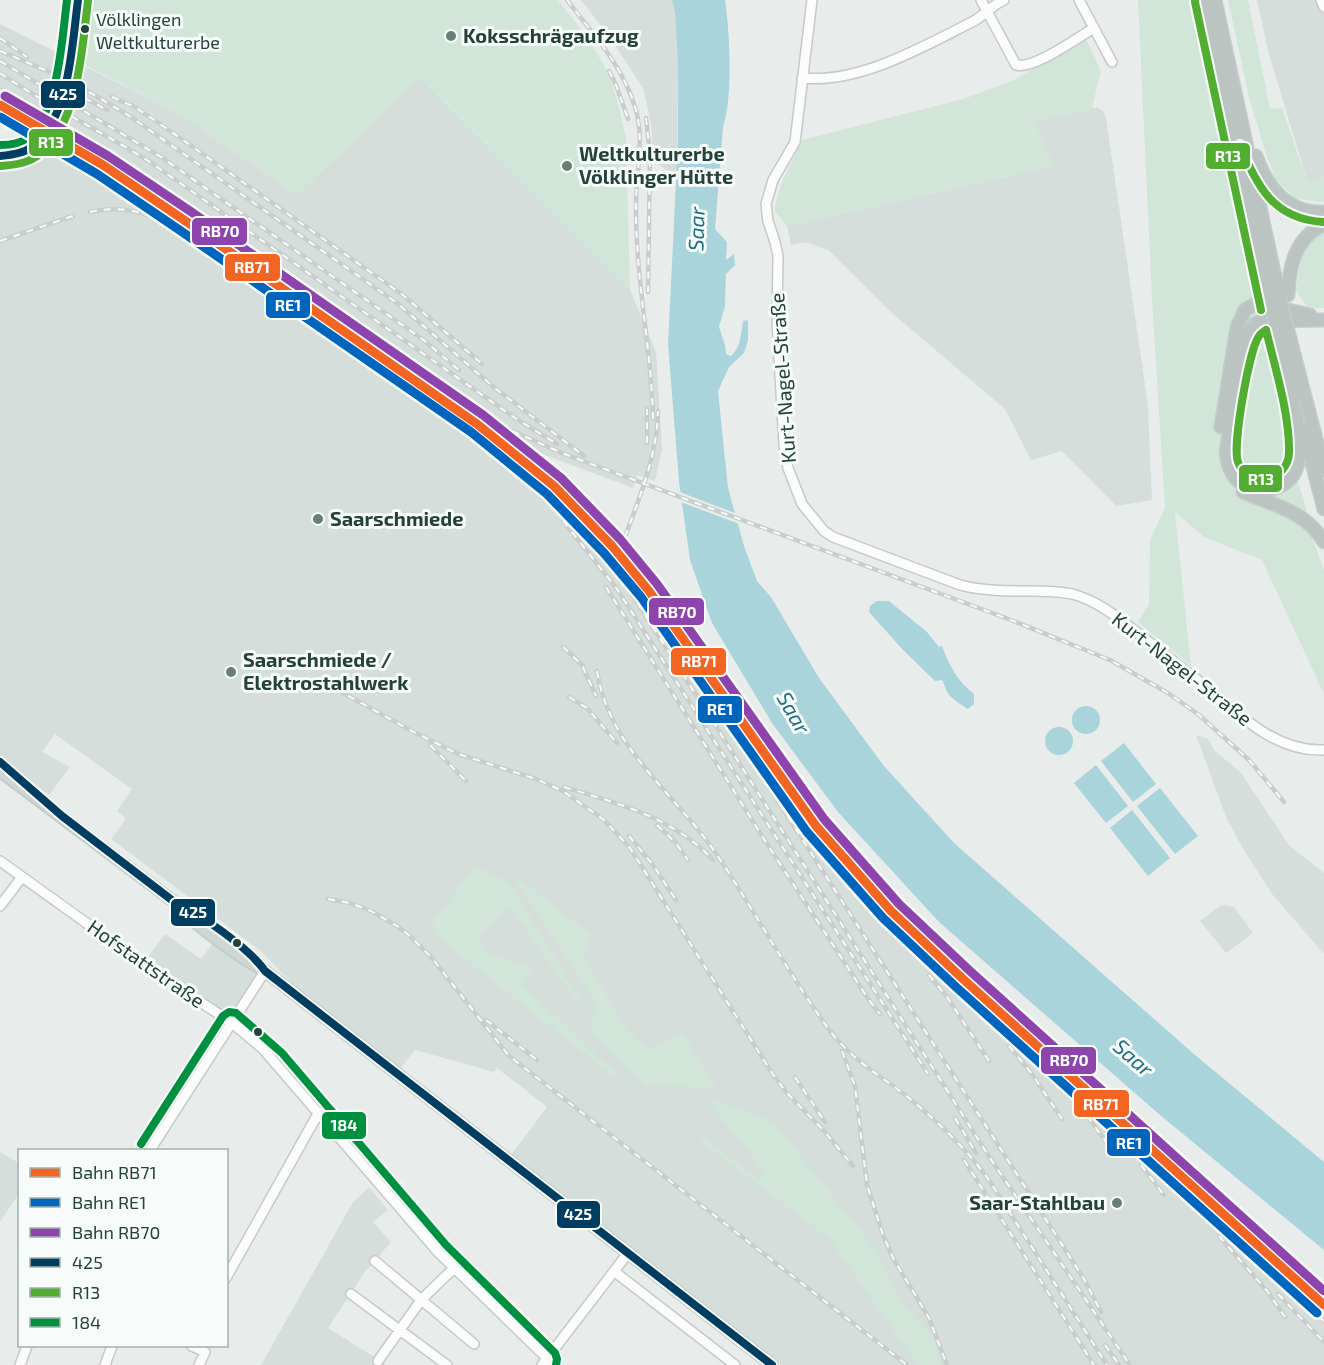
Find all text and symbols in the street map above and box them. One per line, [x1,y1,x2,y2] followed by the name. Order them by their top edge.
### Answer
[96,8,220,53] place label: Völklingen Weltkulturerbe
[79,23,91,35] marker: Völklingen Weltkulturerbe
[463,23,639,47] place label: Koksschrägaufzug
[444,29,458,43] marker: Koksschrägaufzug
[40,80,86,109] line badge: 425
[49,84,77,103] text: 425
[28,128,74,157] line badge: R13
[38,132,64,151] text: R13
[579,141,733,188] place label: Weltkulturerbe Völklinger Hütte
[1205,142,1251,170] line badge: R13
[1215,146,1241,165] text: R13
[560,159,574,173] marker: Weltkulturerbe Völklinger Hütte
[682,206,709,251] water label: Saar
[191,217,248,246] line badge: RB70
[200,221,240,240] text: RB70
[224,253,281,282] line badge: RB71
[234,257,270,276] text: RB71
[265,291,311,319] line badge: RE1
[764,292,800,464] street label: Kurt-Nagel-Straße
[275,295,301,314] text: RE1
[1238,464,1283,493] line badge: R13
[1248,469,1274,488] text: R13
[330,506,464,530] place label: Saarschmiede
[311,512,325,526] marker: Saarschmiede
[648,597,705,626] line badge: RB70
[657,602,697,621] text: RB70
[1108,606,1257,730] street label: Kurt-Nagel-Straße
[243,647,409,694] place label: Saarschmiede / Elektrostahlwerk
[670,647,727,676] line badge: RB71
[681,651,717,670] text: RB71
[224,665,238,679] marker: Saarschmiede / Elektrostahlwerk
[772,687,816,738] water label: Saar
[697,695,743,724] line badge: RE1
[707,699,733,718] text: RE1
[170,898,216,927] line badge: 425
[179,902,207,921] text: 425
[83,914,210,1012] street label: Hofstattstraße
[231,937,243,949] unlabelled marker
[252,1026,264,1038] unlabelled marker
[1109,1033,1159,1081] water label: Saar
[1040,1046,1097,1075] line badge: RB70
[1049,1050,1089,1069] text: RB70
[1073,1089,1130,1118] line badge: RB71
[1083,1094,1119,1113] text: RB71
[321,1111,367,1140] line badge: 184
[330,1115,358,1134] text: 184
[1106,1128,1151,1157] line badge: RE1
[1116,1133,1142,1152] text: RE1
[18,1149,228,1347] legend
[72,1161,157,1183] text: Bahn RB71
[969,1190,1105,1214] place label: Saar-Stahlbau
[72,1191,146,1213] text: Bahn RE1
[1110,1196,1124,1210] marker: Saar-Stahlbau
[556,1200,601,1229] line badge: 425
[564,1204,592,1223] text: 425
[72,1221,160,1243] text: Bahn RB70
[72,1251,103,1273] text: 425
[72,1281,100,1303] text: R13
[72,1311,101,1333] text: 184

